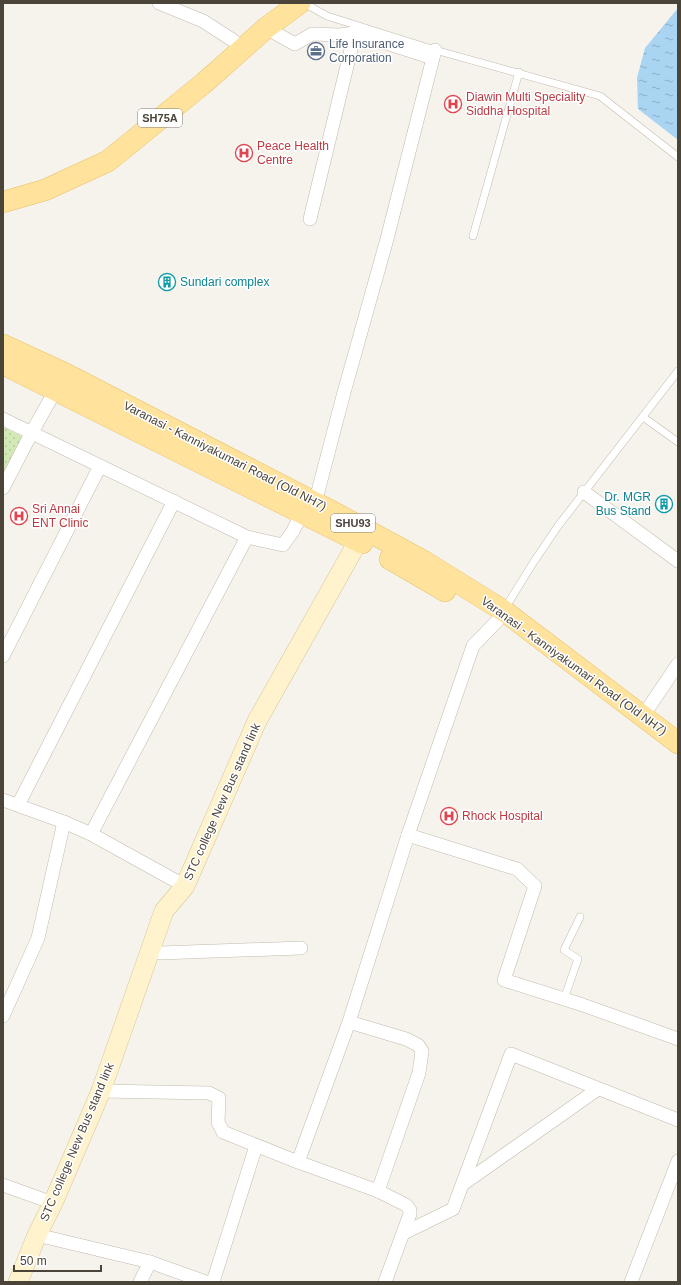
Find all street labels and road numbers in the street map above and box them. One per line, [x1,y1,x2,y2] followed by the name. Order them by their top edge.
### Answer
[138,109,182,127] road number: SH75A
[121,398,329,514] street label: Varanasi - Kanniyakumari Road (Old NH7)
[331,514,375,532] road number: SHU93
[479,594,669,738] street label: Varanasi - Kanniyakumari Road (Old NH7)
[181,720,264,883] street label: STC college New Bus stand link
[37,1060,117,1223] street label: STC college New Bus stand link

